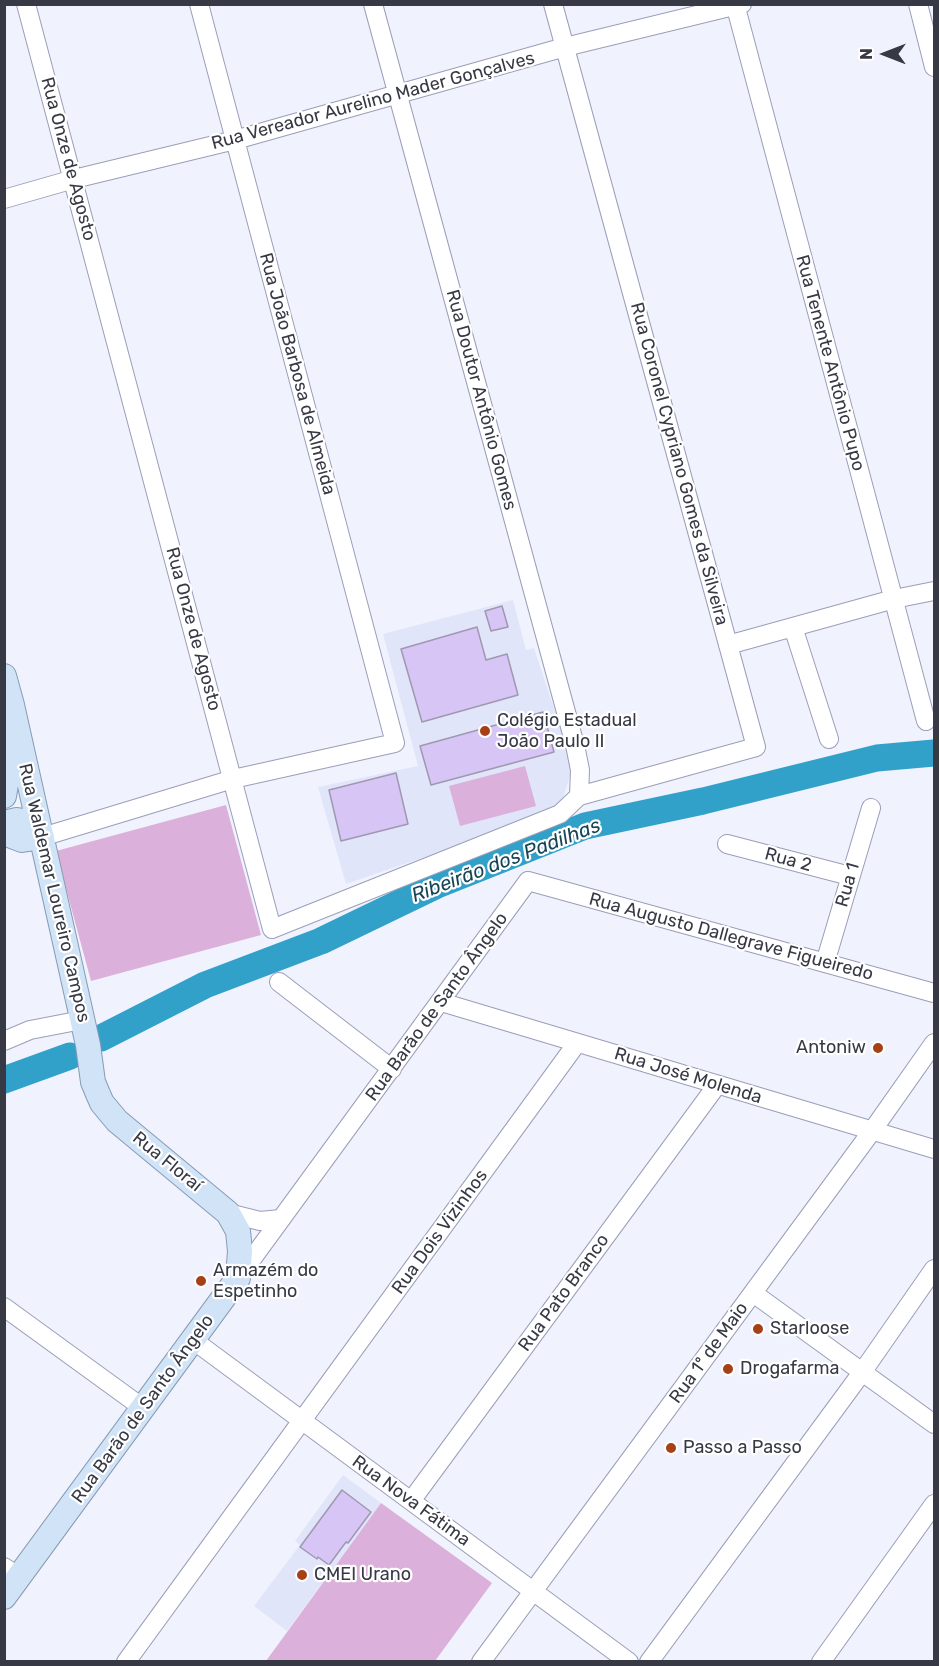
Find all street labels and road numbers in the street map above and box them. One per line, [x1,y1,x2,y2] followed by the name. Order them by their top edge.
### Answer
[209,47,537,155] street label: Rua Vereador Aurelino Mader Gonçalves
[36,75,100,243] street label: Rua Onze de Agosto
[254,251,340,497] street label: Rua João Barbosa de Almeida
[791,253,869,473] street label: Rua Tenente Antônio Pupo
[441,287,521,513] street label: Rua Doutor Antônio Gomes
[625,300,733,628] street label: Rua Coronel Cypriano Gomes da Silveira
[161,545,225,713] street label: Rua Onze de Agosto
[14,761,94,1025] street label: Rua Waldemar Loureiro Campos
[762,843,814,877] street label: Rua 2
[831,861,865,909] street label: Rua 1
[586,889,876,985] street label: Rua Augusto Dallegrave Figueiredo
[361,909,513,1105] street label: Rua Barão de Santo Ângelo
[612,1043,764,1109] street label: Rua José Molenda
[128,1127,206,1197] street label: Rua Floraí
[388,1166,492,1298] street label: Rua Dois Vizinhos
[514,1230,614,1356] street label: Rua Pato Branco
[665,1298,753,1408] street label: Rua 1º de Maio
[67,1311,219,1507] street label: Rua Barão de Santo Ângelo
[348,1451,474,1551] street label: Rua Nova Fátima

